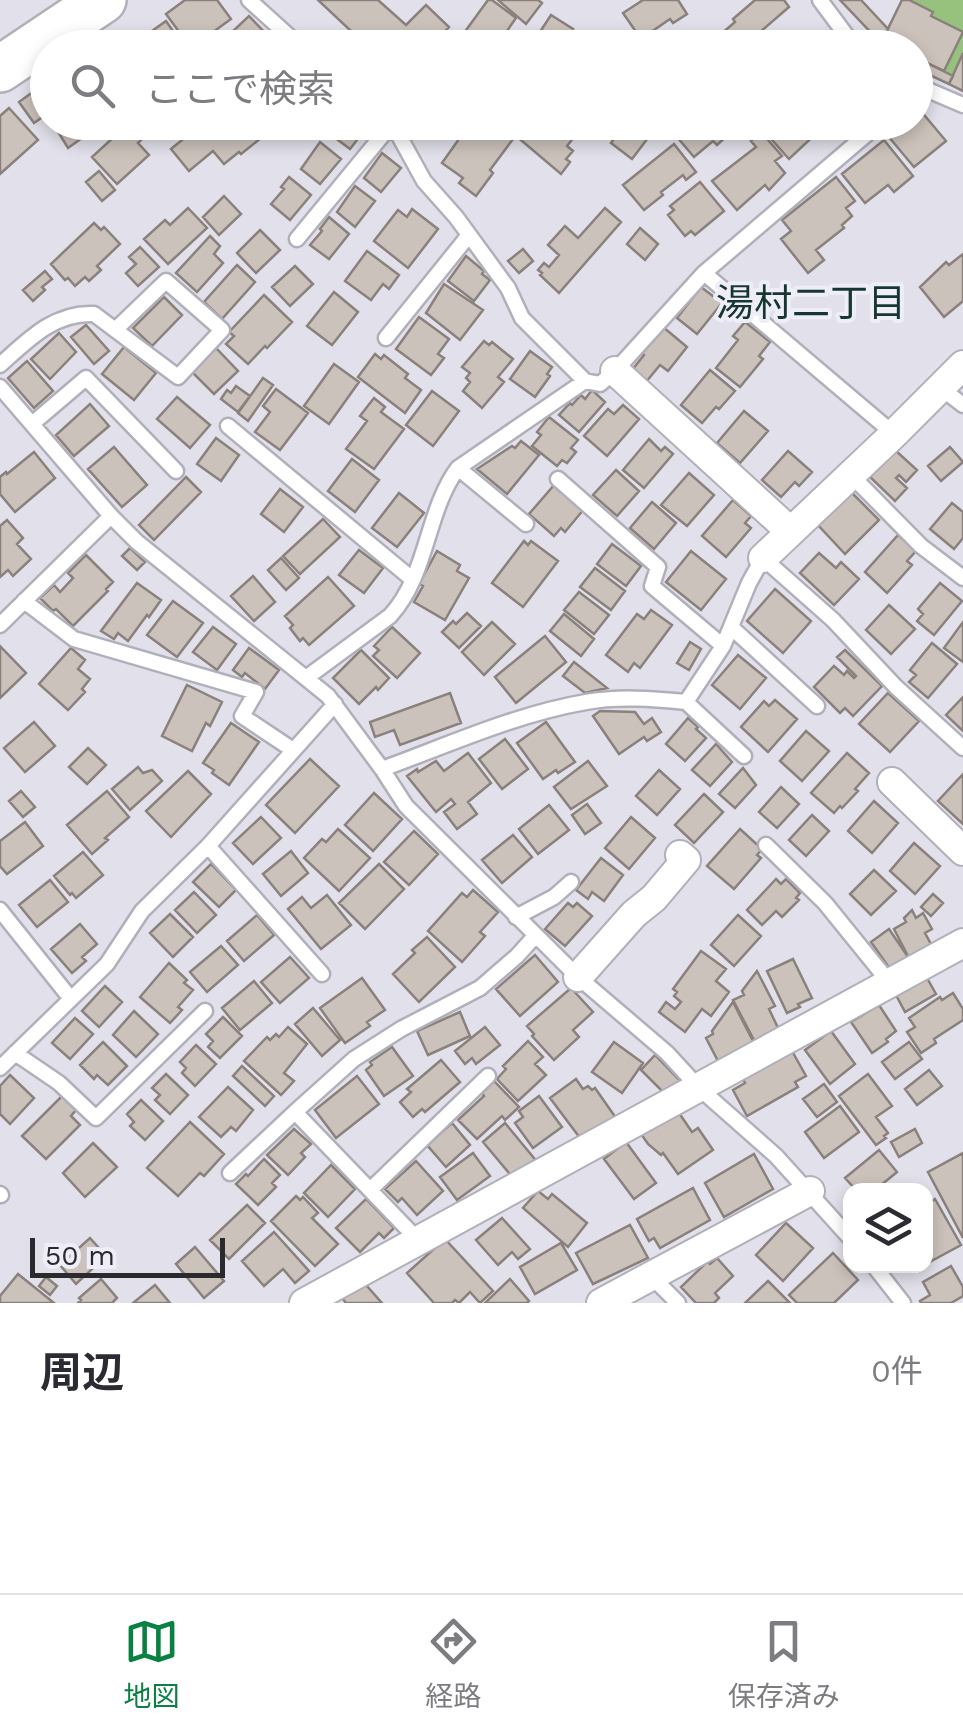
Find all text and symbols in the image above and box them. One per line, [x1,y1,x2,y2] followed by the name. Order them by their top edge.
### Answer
[30,30,933,140] search box
[65,58,120,113] icon: search
[145,67,335,111] text: ここで検索
[716,281,906,325] district label: 湯村二丁目
[843,1183,933,1273] map controls
[843,1183,933,1273] button: layers
[30,1233,225,1278] scale bar
[45,1239,115,1272] text: 50 m
[40,1348,124,1397] text: 周辺
[871,1352,923,1390] text: 0件
[123,1614,179,1714] tab: 地図
[425,1614,482,1714] tab: 経路
[728,1614,840,1714] tab: 保存済み

